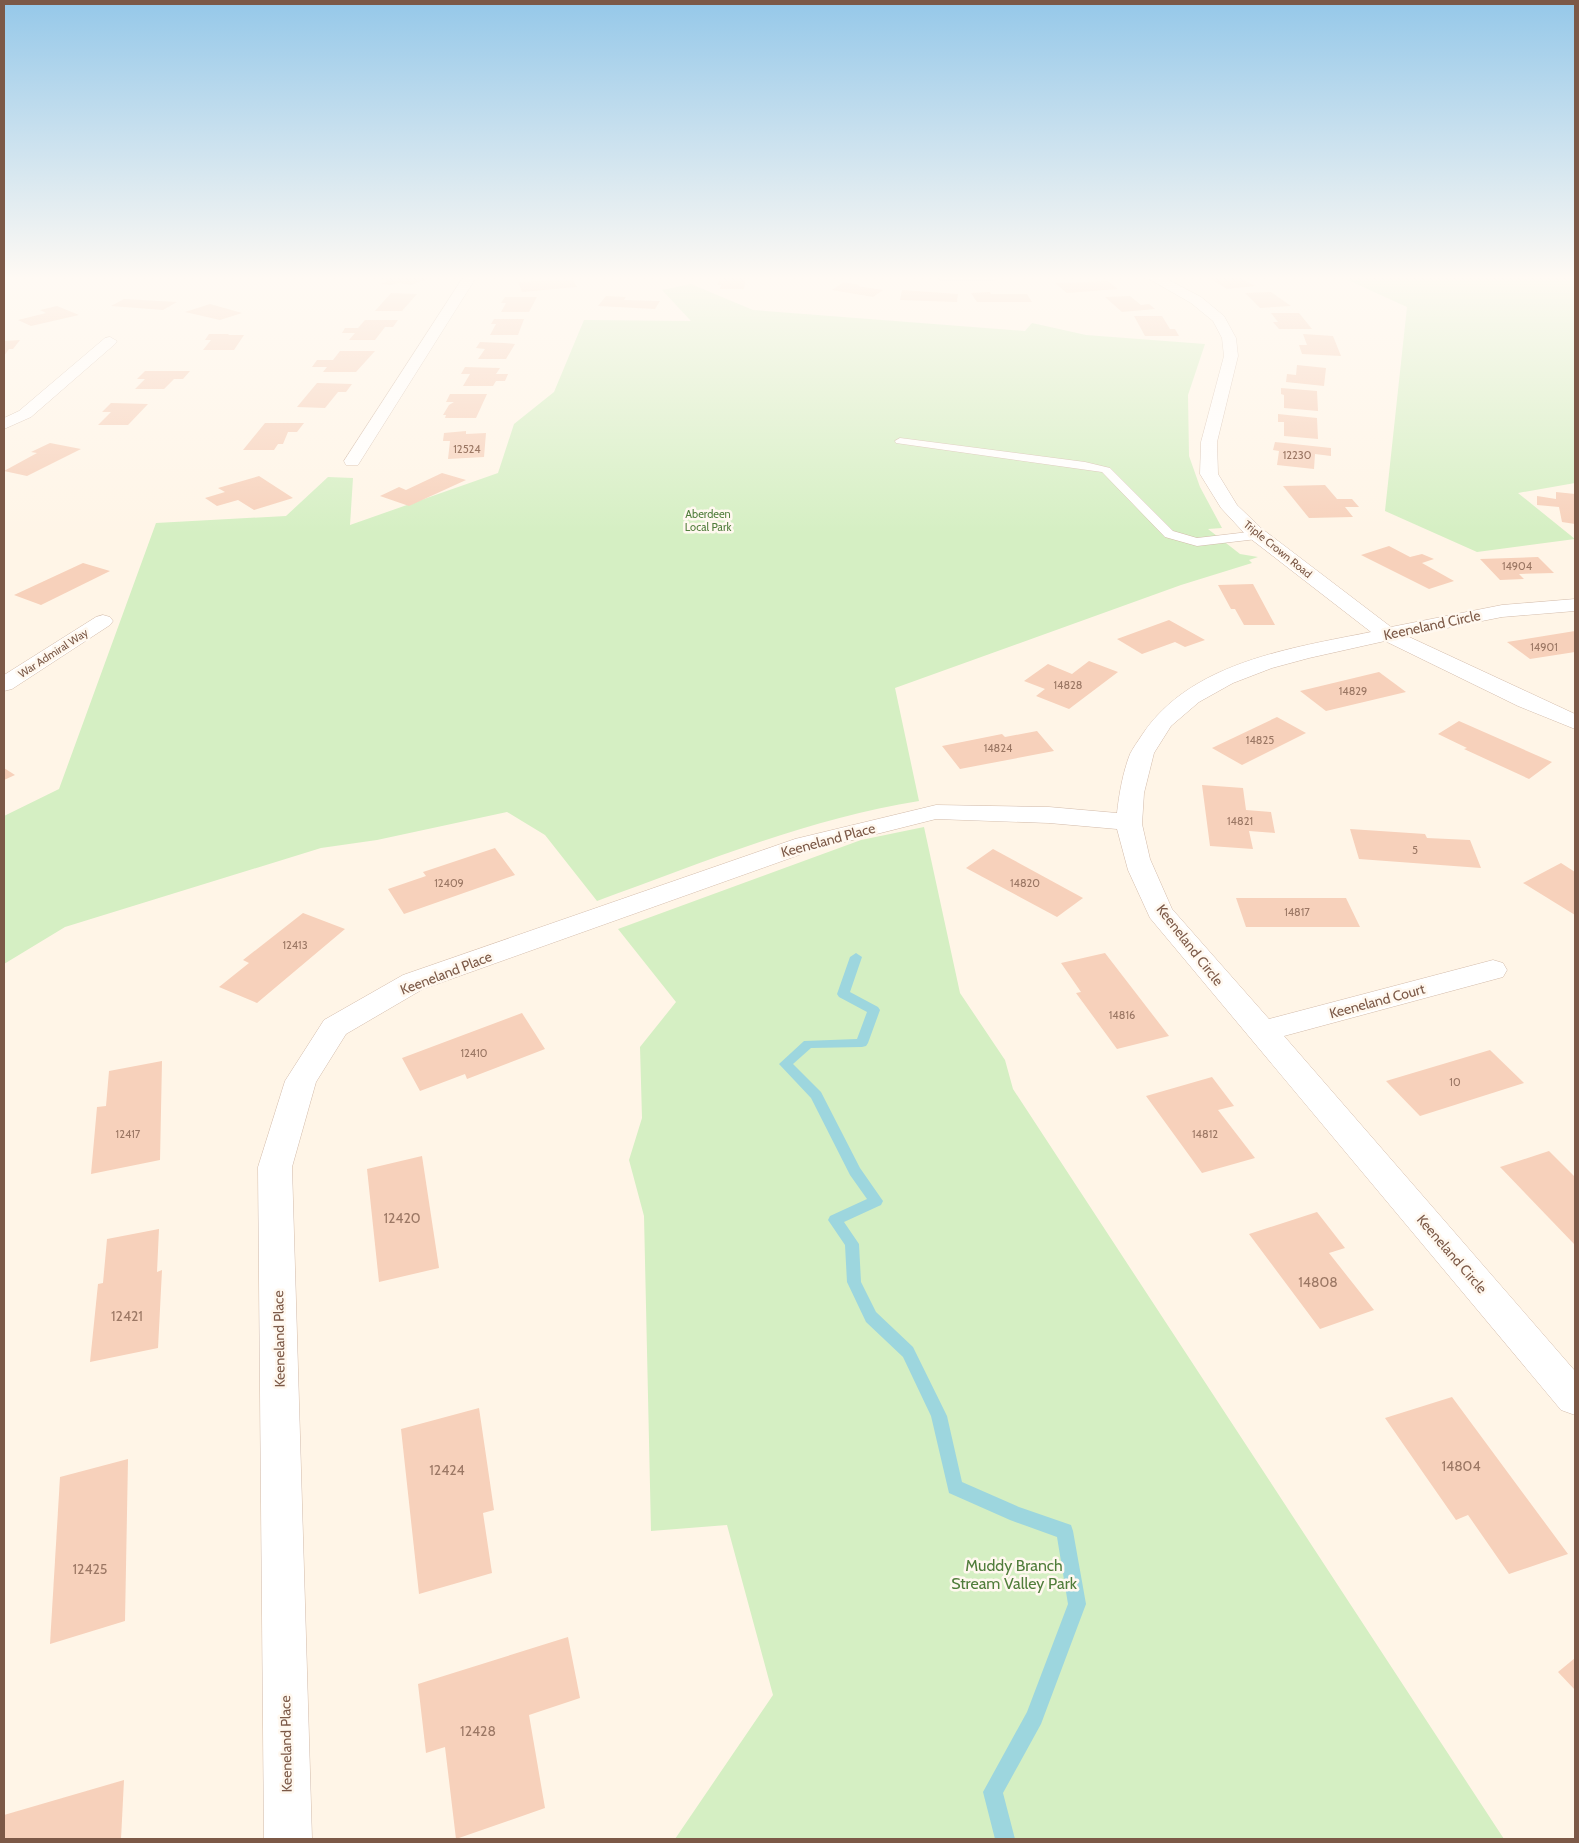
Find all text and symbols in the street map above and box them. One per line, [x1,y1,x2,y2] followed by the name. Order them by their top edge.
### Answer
[453,442,481,456] house number: 12524
[1283,448,1312,462] house number: 12230
[685,507,731,534] park label: Aberdeen Local Park
[1241,517,1315,581] street label: Triple Crown Road
[1502,559,1533,573] house number: 14904
[1382,606,1482,644] street label: Keeneland Circle
[16,625,91,681] street label: War Admiral Way
[1530,640,1558,654] house number: 14901
[1053,678,1083,692] house number: 14828
[1339,684,1367,698] house number: 14829
[1246,733,1274,747] house number: 14825
[984,741,1013,755] house number: 14824
[1227,814,1253,828] house number: 14821
[779,819,877,861] street label: Keeneland Place
[1412,843,1418,857] house number: 5
[434,876,464,890] house number: 12409
[1010,876,1040,890] house number: 14820
[1153,901,1227,989] street label: Keeneland Circle
[1284,905,1310,919] house number: 14817
[282,938,308,952] house number: 12413
[398,947,494,999] street label: Keeneland Place
[1327,980,1427,1022] street label: Keeneland Court
[1109,1008,1135,1022] house number: 14816
[461,1046,488,1060] house number: 12410
[1449,1075,1461,1089] house number: 10
[116,1127,141,1141] house number: 12417
[1192,1127,1218,1141] house number: 14812
[383,1209,421,1227] house number: 12420
[1413,1211,1491,1297] street label: Keeneland Circle
[1298,1273,1338,1291] house number: 14808
[269,1290,289,1388] street label: Keeneland Place
[111,1307,143,1325] house number: 12421
[1441,1457,1481,1475] house number: 14804
[429,1461,465,1479] house number: 12424
[951,1556,1078,1593] park label: Muddy Branch Stream Valley Park
[73,1560,107,1578] house number: 12425
[276,1695,296,1793] street label: Keeneland Place
[460,1722,496,1740] house number: 12428

